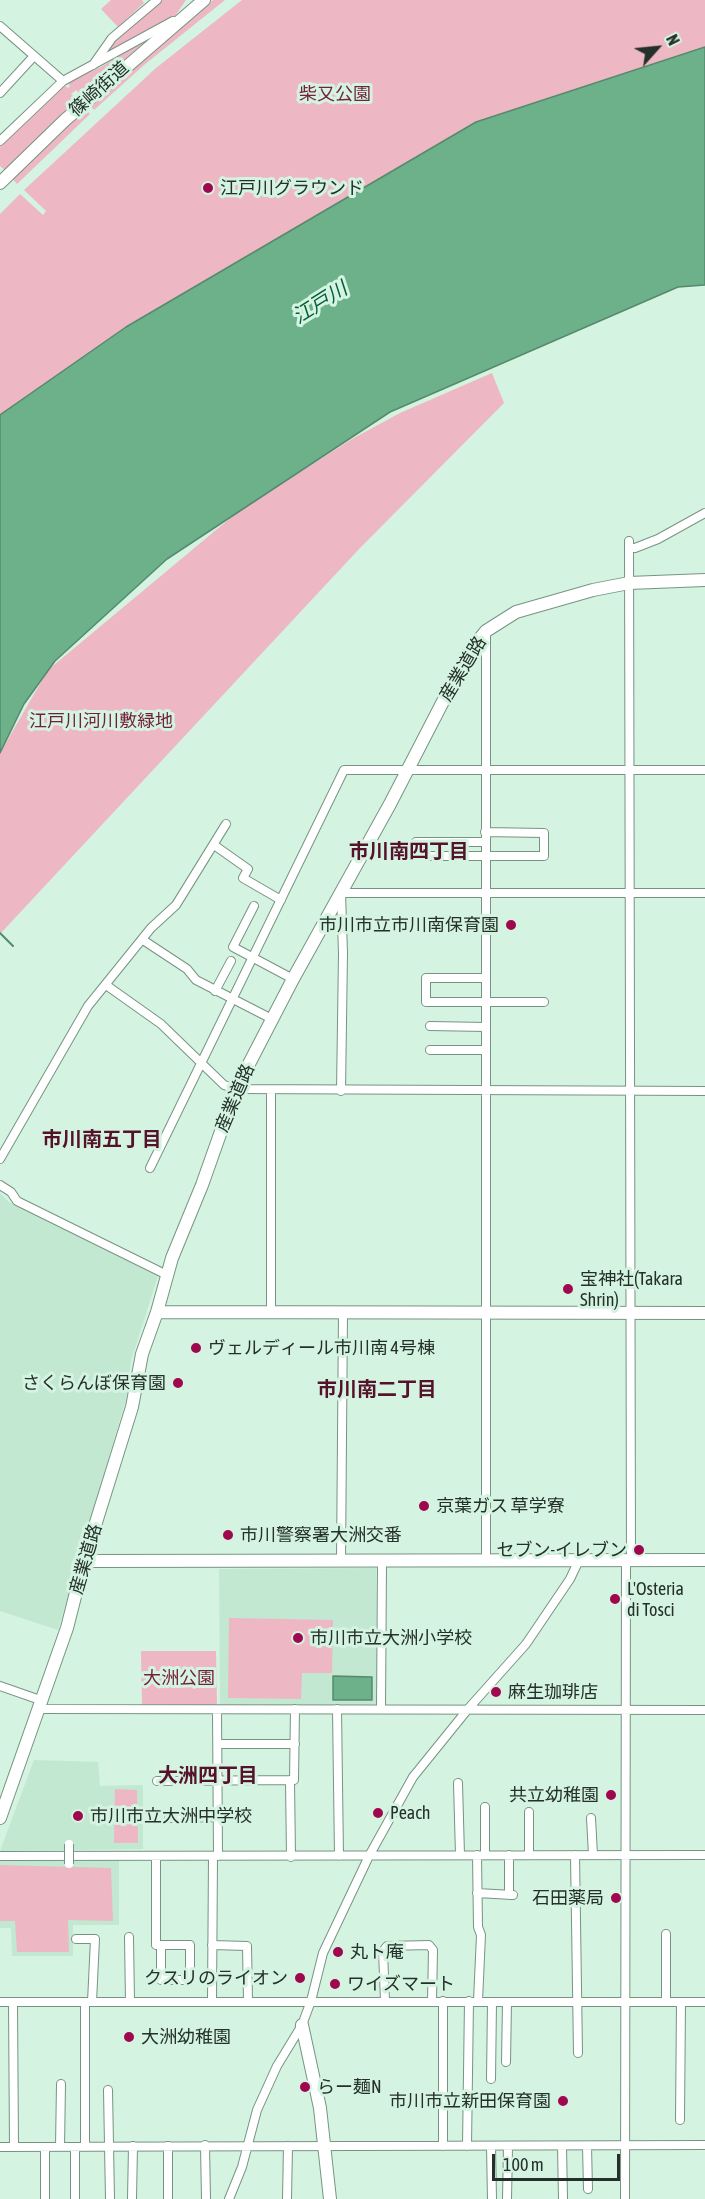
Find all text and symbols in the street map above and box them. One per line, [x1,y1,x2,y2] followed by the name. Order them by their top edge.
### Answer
[627,18,687,78] north arrow
[663,32,683,48] text: N
[65,57,133,121] street label: 篠崎街道
[299,83,371,105] park label: 柴又公園
[220,177,364,199] place label: 江戸川グラウンド
[201,181,215,195] marker: 江戸川グラウンド
[288,277,352,329] water label: 江戸川
[435,633,491,705] street label: 産業道路
[29,710,173,732] park label: 江戸川河川敷緑地
[349,840,469,864] district label: 市川南四丁目
[319,914,499,936] place label: 市川市立市川南保育園
[504,918,518,932] marker: 市川市立市川南保育園
[211,1061,259,1135] street label: 産業道路
[42,1128,162,1152] district label: 市川南五丁目
[580,1268,683,1310] place label: 宝神社(Takara Shrin)
[561,1282,575,1296] marker: 宝神社(Takara Shrin)
[208,1337,435,1359] place label: ヴェルディール市川南 4号棟
[189,1341,203,1355] marker: ヴェルディール市川南 4号棟
[22,1372,166,1394] place label: さくらんぼ保育園
[171,1376,185,1390] marker: さくらんぼ保育園
[317,1378,437,1402] district label: 市川南二丁目
[436,1495,564,1517] place label: 京葉ガス 草学寮
[417,1499,431,1513] marker: 京葉ガス 草学寮
[66,1521,106,1597] street label: 産業道路
[240,1524,402,1546] place label: 市川警察署大洲交番
[221,1528,235,1542] marker: 市川警察署大洲交番
[497,1539,627,1561] place label: セブン-イレブン
[632,1543,646,1557] marker: セブン-イレブン
[627,1578,684,1620] place label: L'Osteria di Tosci
[608,1592,622,1606] marker: L'Osteria di Tosci
[310,1627,472,1649] place label: 市川市立大洲小学校
[291,1631,305,1645] marker: 市川市立大洲小学校
[143,1667,215,1689] park label: 大洲公園
[508,1681,598,1703] place label: 麻生珈琲店
[489,1685,503,1699] marker: 麻生珈琲店
[158,1764,258,1788] district label: 大洲四丁目
[509,1784,599,1806] place label: 共立幼稚園
[604,1788,618,1802] marker: 共立幼稚園
[390,1802,431,1824] place label: Peach
[90,1805,252,1827] place label: 市川市立大洲中学校
[371,1806,385,1820] marker: Peach
[71,1809,85,1823] marker: 市川市立大洲中学校
[532,1887,604,1909] place label: 石田薬局
[609,1891,623,1905] marker: 石田薬局
[350,1941,404,1963] place label: 丸ト庵
[331,1945,345,1959] marker: 丸ト庵
[144,1967,288,1989] place label: クスリのライオン
[293,1971,307,1985] marker: クスリのライオン
[347,1973,455,1995] place label: ワイズマート
[328,1977,342,1991] marker: ワイズマート
[141,2026,231,2048] place label: 大洲幼稚園
[122,2030,136,2044] marker: 大洲幼稚園
[317,2076,382,2098] place label: らー麺N
[298,2080,312,2094] marker: らー麺N
[389,2090,551,2112] place label: 市川市立新田保育園
[556,2094,570,2108] marker: 市川市立新田保育園
[495,2142,622,2180] scale bar
[503,2154,544,2175] text: 100 m

